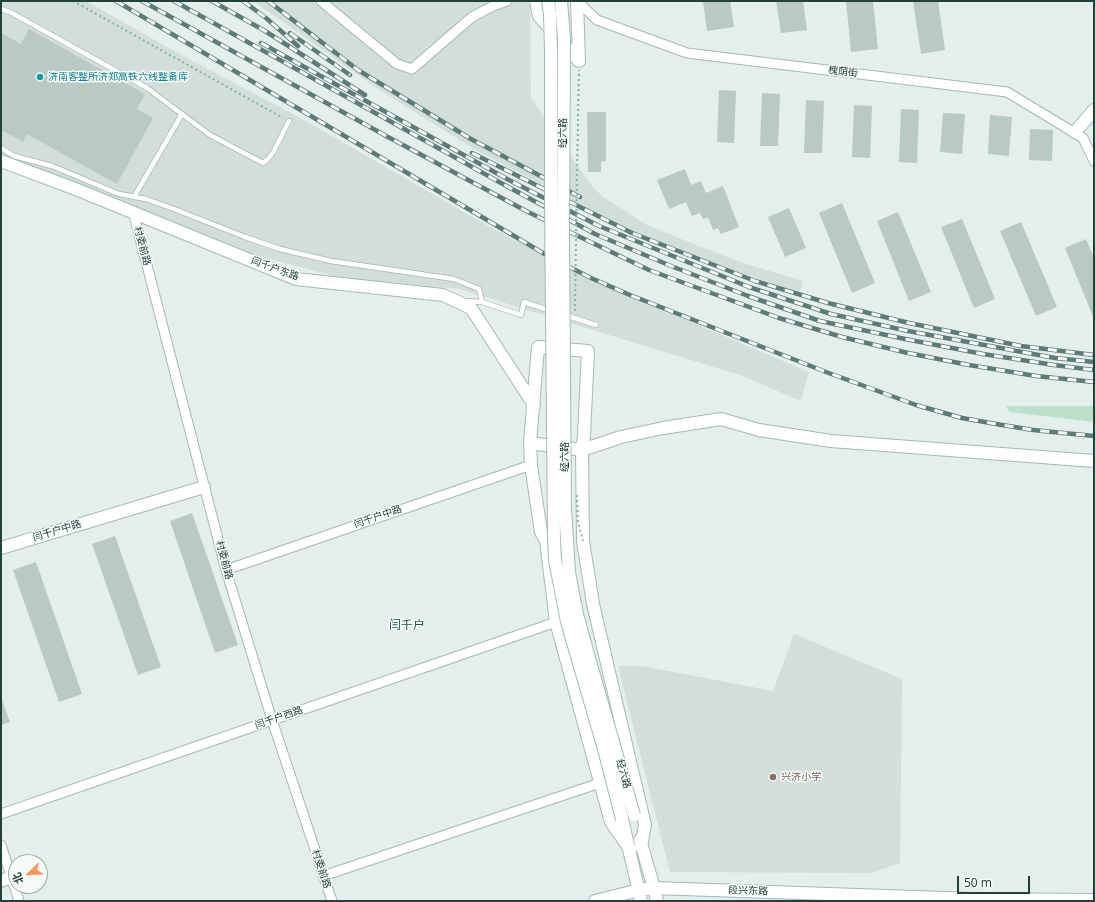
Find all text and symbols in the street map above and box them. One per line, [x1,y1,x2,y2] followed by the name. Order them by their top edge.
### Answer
[827,64,859,80] street label: 槐荫街
[48,71,188,83] place label: 济南客整所济郑高铁六线整备库
[35,72,45,82] marker: 济南客整所济郑高铁六线整备库
[557,118,569,148] street label: 经六路
[131,225,153,267] street label: 村委前路
[249,255,301,283] street label: 闫千户东路
[559,442,571,472] street label: 经六路
[352,503,404,531] street label: 闫千户中路
[31,518,83,544] street label: 闫千户中路
[213,539,235,581] street label: 村委前路
[389,619,425,633] district label: 闫千户
[253,704,305,732] street label: 闫千户西路
[613,758,633,790] street label: 经六路
[781,771,821,783] place label: 兴济小学
[768,772,778,782] marker: 兴济小学
[309,848,333,890] street label: 村委前路
[8,854,48,894] north arrow
[959,868,1032,894] scale bar
[8,871,26,886] text: 北
[964,874,992,891] text: 50 m
[728,884,768,898] street label: 段兴东路

